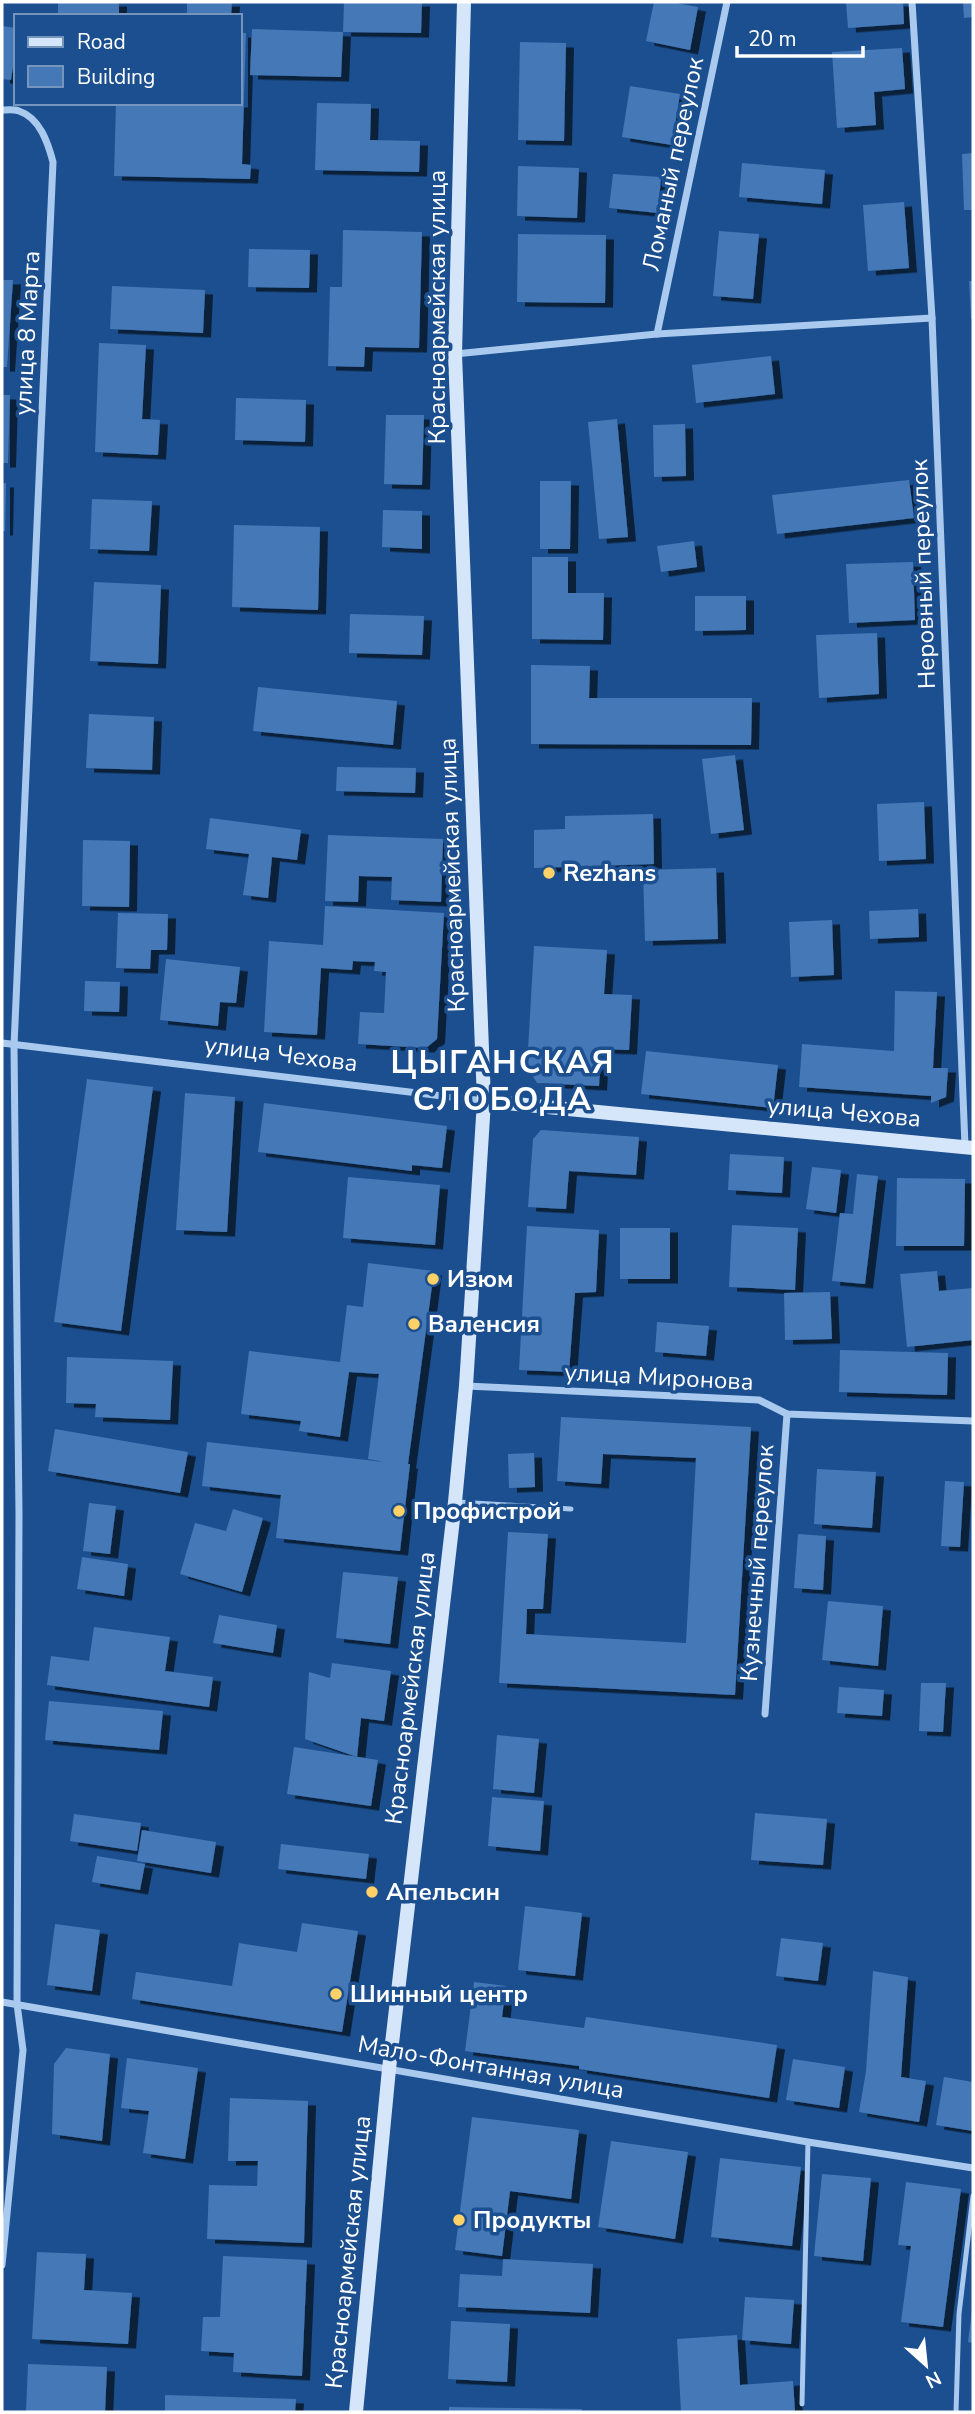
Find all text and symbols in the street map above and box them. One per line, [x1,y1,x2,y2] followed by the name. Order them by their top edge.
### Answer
[14,14,242,105] legend
[737,14,863,58] scale bar
[748,25,797,53] text: 20 m
[77,28,126,56] text: Road
[635,54,711,274] street label: Ломаный переулок
[77,63,155,91] text: Building
[421,170,453,444] street label: Красноармейская улица
[7,250,47,416] street label: улица 8 Марта
[903,458,943,689] street label: Неровный переулок
[431,737,473,1013] street label: Красноармейская улица
[563,857,656,889] place label: Rezhans
[541,865,557,881] marker: Rezhans
[202,1029,360,1079] street label: улица Чехова
[390,1041,616,1121] district label: ЦЫГАНСКАЯ СЛОБОДА
[766,1089,922,1135] street label: улица Чехова
[447,1263,513,1295] place label: Изюм
[425,1271,441,1287] marker: Изюм
[428,1308,540,1340] place label: Валенсия
[406,1316,422,1332] marker: Валенсия
[564,1356,754,1398] street label: улица Миронова
[733,1443,781,1683] street label: Кузнечный переулок
[413,1495,561,1527] place label: Профистрой
[391,1503,407,1519] marker: Профистрой
[377,1550,443,1826] street label: Красноармейская улица
[386,1876,500,1908] place label: Апельсин
[364,1884,380,1900] marker: Апельсин
[350,1978,528,2010] place label: Шинный центр
[328,1986,344,2002] marker: Шинный центр
[355,2028,627,2106] street label: Мало-Фонтанная улица
[318,2114,378,2390] street label: Красноармейская улица
[473,2204,592,2236] place label: Продукты
[451,2212,467,2228] marker: Продукты
[891,2330,961,2400] north arrow
[921,2364,946,2394] text: N

